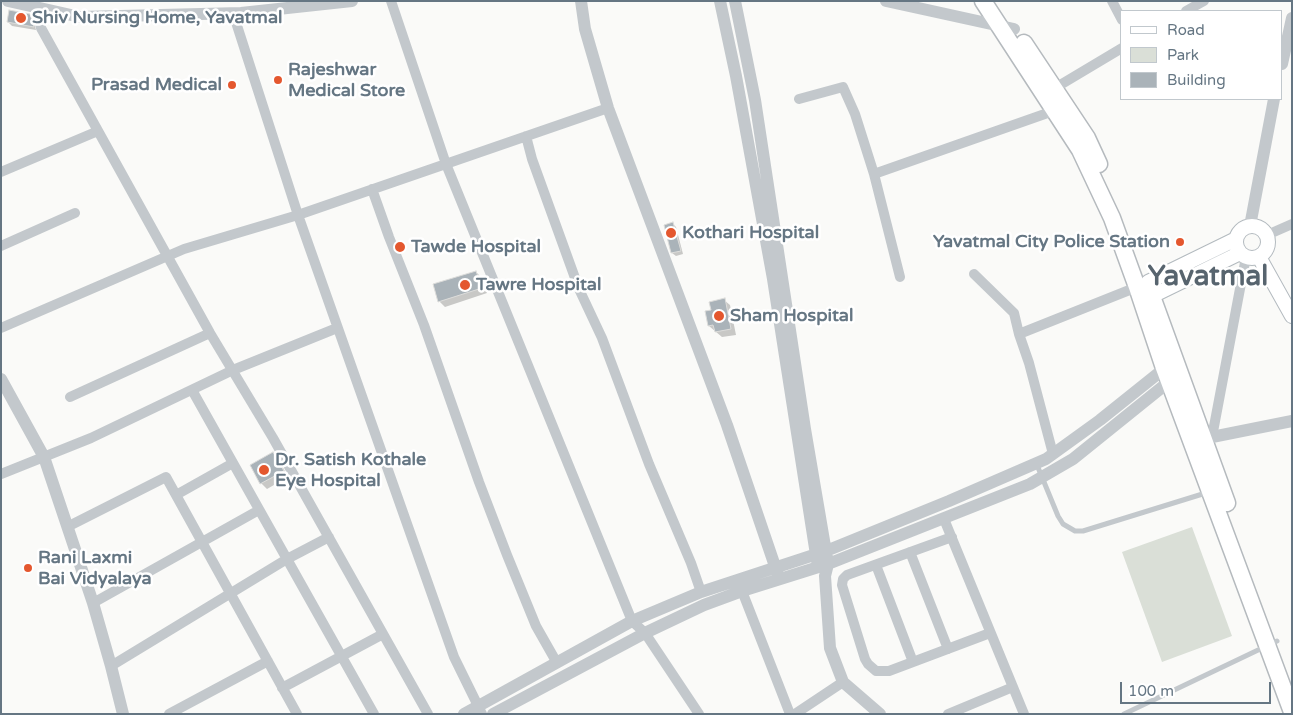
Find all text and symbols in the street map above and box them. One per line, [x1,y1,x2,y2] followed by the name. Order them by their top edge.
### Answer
[32,7,282,29] place label: Shiv Nursing Home, Yavatmal
[1120,10,1283,100] legend
[14,11,28,25] marker: Shiv Nursing Home, Yavatmal
[1167,21,1205,39] text: Road
[1167,46,1199,64] text: Park
[288,59,405,102] place label: Rajeshwar Medical Store
[1167,71,1226,89] text: Building
[91,74,222,96] place label: Prasad Medical
[272,74,284,86] marker: Rajeshwar Medical Store
[226,79,238,91] marker: Prasad Medical
[682,222,819,244] place label: Kothari Hospital
[664,226,678,240] marker: Kothari Hospital
[933,231,1170,253] place label: Yavatmal City Police Station
[411,236,541,258] place label: Tawde Hospital
[1174,236,1186,248] marker: Yavatmal City Police Station
[393,240,407,254] marker: Tawde Hospital
[1148,261,1268,295] district label: Yavatmal
[476,274,601,296] place label: Tawre Hospital
[458,278,472,292] marker: Tawre Hospital
[730,305,853,327] place label: Sham Hospital
[712,309,726,323] marker: Sham Hospital
[275,449,426,492] place label: Dr. Satish Kothale Eye Hospital
[257,463,271,477] marker: Dr. Satish Kothale Eye Hospital
[38,547,152,590] place label: Rani Laxmi Bai Vidyalaya
[22,562,34,574] marker: Rani Laxmi Bai Vidyalaya
[1123,672,1274,704] scale bar
[1128,682,1174,700] text: 100 m

